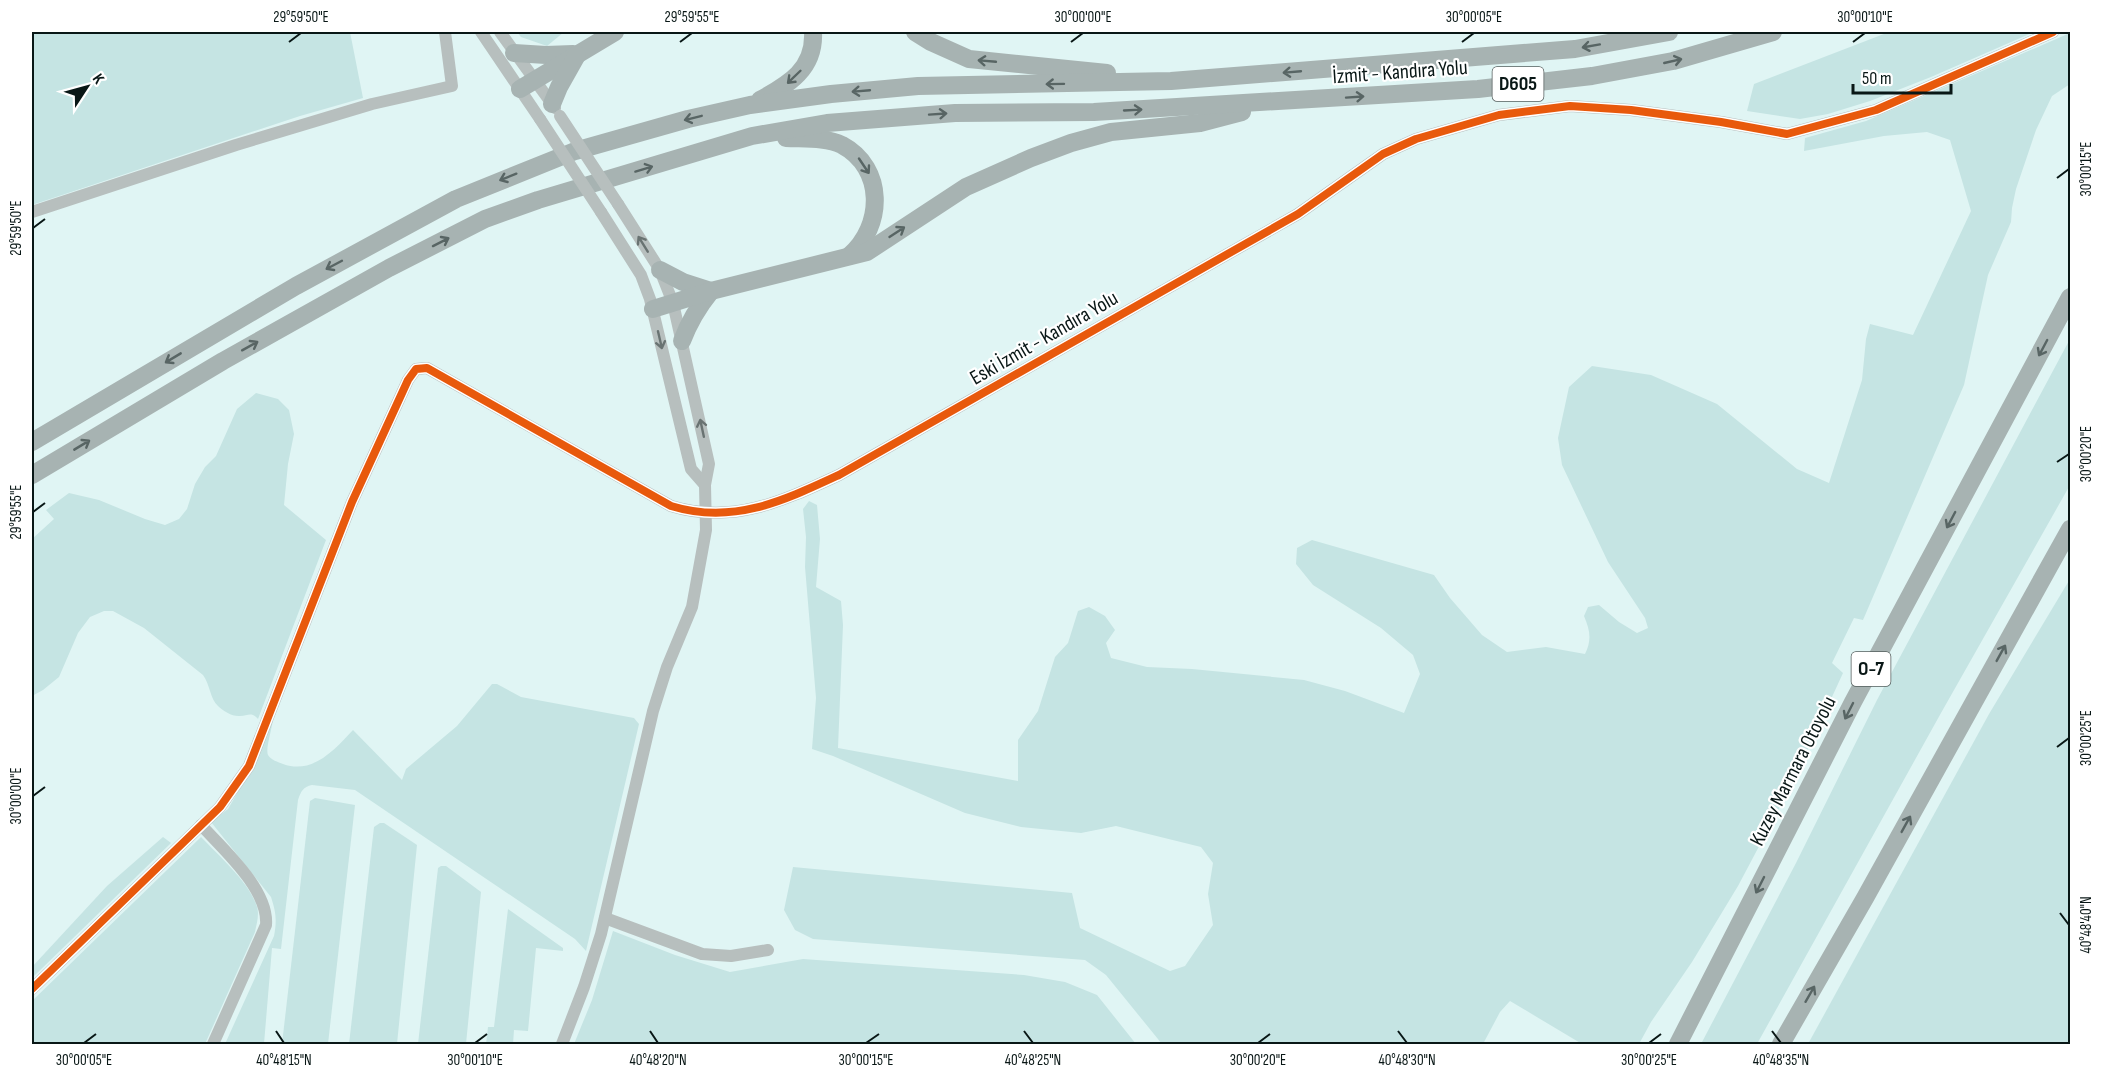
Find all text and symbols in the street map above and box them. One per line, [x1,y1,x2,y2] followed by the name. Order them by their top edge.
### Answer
[273,8,329,27] text: 29°59'50"E
[665,8,719,27] text: 29°59'55"E
[1054,8,1112,27] text: 30°00'00"E
[1446,8,1502,27] text: 30°00'05"E
[1837,8,1893,27] text: 30°00'10"E
[1581,41,1601,52] one-way arrow
[1664,54,1683,66] one-way arrow
[978,55,998,66] one-way arrow
[1332,55,1468,89] street label: İzmit - Kandıra Yolu
[57,57,117,117] north arrow
[1853,57,1950,95] scale bar
[1282,67,1302,78] one-way arrow
[1492,67,1544,101] road number: D605
[1862,68,1892,89] text: 50 m
[88,70,108,88] text: K
[786,70,801,84] one-way arrow
[1046,78,1066,89] one-way arrow
[851,86,871,97] one-way arrow
[1344,92,1364,103] one-way arrow
[1122,105,1142,116] one-way arrow
[927,109,947,120] one-way arrow
[684,112,703,124] one-way arrow
[2077,141,2096,197] text: 30°00'15"E
[858,158,870,174] one-way arrow
[634,163,653,174] one-way arrow
[499,172,517,183] one-way arrow
[7,200,26,256] text: 29°59'50"E
[888,226,905,238] one-way arrow
[432,235,450,247] one-way arrow
[637,235,650,252] one-way arrow
[326,259,343,271] one-way arrow
[966,285,1122,391] street label: Eski İzmit - Kandıra Yolu
[655,330,667,349] one-way arrow
[2037,339,2048,357] one-way arrow
[241,340,258,352] one-way arrow
[165,353,182,365] one-way arrow
[695,419,707,438] one-way arrow
[2077,426,2096,482] text: 30°00'20"E
[73,438,90,450] one-way arrow
[7,485,26,539] text: 29°59'55"E
[1945,511,1956,529] one-way arrow
[1996,645,2007,663] one-way arrow
[1852,652,1890,686] road number: O-7
[1744,692,1842,850] street label: Kuzey Marmara Otoyolu
[1842,701,1854,719] one-way arrow
[2077,710,2096,766] text: 30°00'25"E
[7,767,26,825] text: 30°00'00"E
[1900,816,1912,833] one-way arrow
[1754,875,1766,893] one-way arrow
[2077,896,2096,954] text: 40°48'40"N
[1804,986,1816,1003] one-way arrow
[56,1051,112,1070] text: 30°00'05"E
[256,1051,312,1070] text: 40°48'15"N
[447,1051,503,1070] text: 30°00'10"E
[629,1051,687,1070] text: 40°48'20"N
[838,1051,894,1070] text: 30°00'15"E
[1005,1051,1061,1070] text: 40°48'25"N
[1230,1051,1286,1070] text: 30°00'20"E
[1378,1051,1436,1070] text: 40°48'30"N
[1621,1051,1677,1070] text: 30°00'25"E
[1753,1051,1809,1070] text: 40°48'35"N

